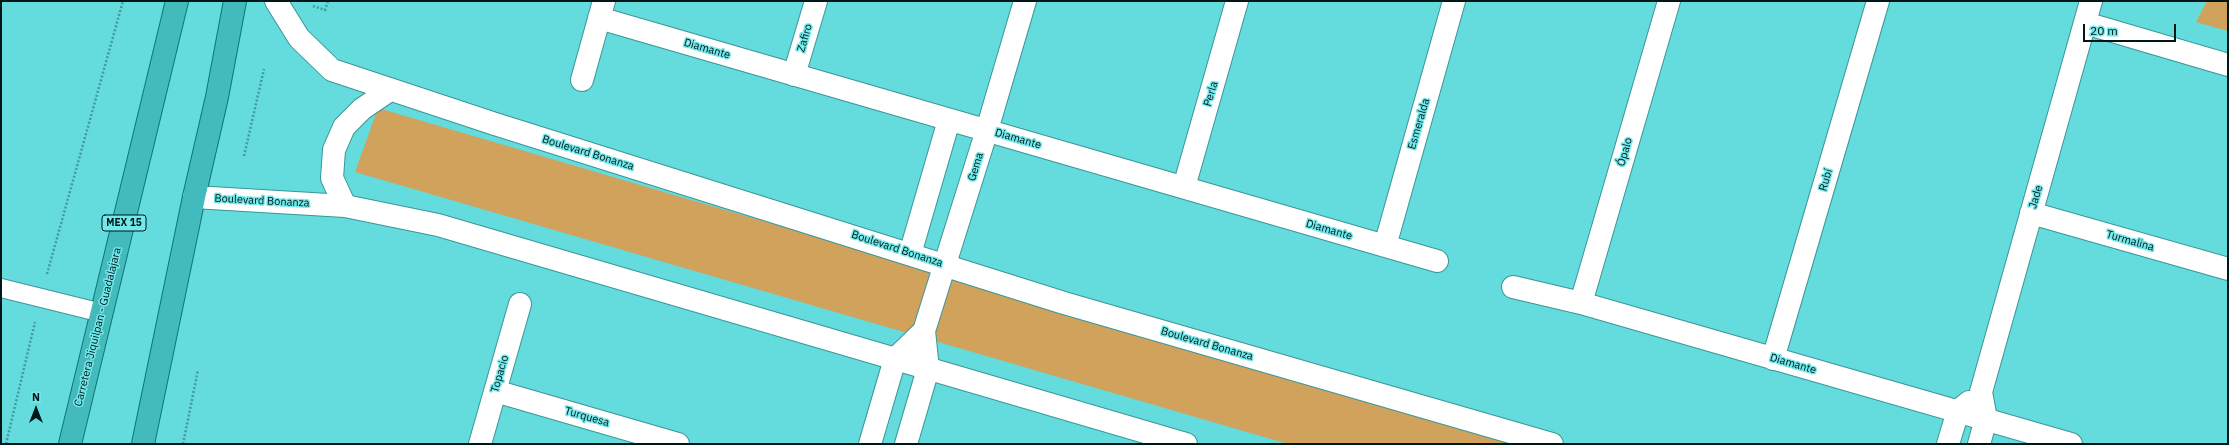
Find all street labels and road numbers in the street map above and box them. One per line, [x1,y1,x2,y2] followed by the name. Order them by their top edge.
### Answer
[795,22,815,54] street label: Zafiro
[682,36,732,62] street label: Diamante
[1201,80,1221,108] street label: Perla
[1405,97,1433,151] street label: Esmeralda
[993,126,1043,152] street label: Diamante
[540,133,636,173] street label: Boulevard Bonanza
[1615,136,1635,168] street label: Ópalo
[965,151,987,183] street label: Gema
[1817,167,1835,193] street label: Rubí
[2026,184,2046,210] street label: Jade
[214,192,310,210] street label: Boulevard Bonanza
[102,215,146,231] road number: MEX 15
[1304,217,1354,243] street label: Diamante
[850,228,944,270] street label: Boulevard Bonanza
[2104,228,2156,254] street label: Turmalina
[72,246,124,408] street label: Carretera Jiquilpan - Guadalajara
[1159,325,1255,363] street label: Boulevard Bonanza
[1768,351,1818,377] street label: Diamante
[488,354,512,394] street label: Topacio
[563,404,611,430] street label: Turquesa

